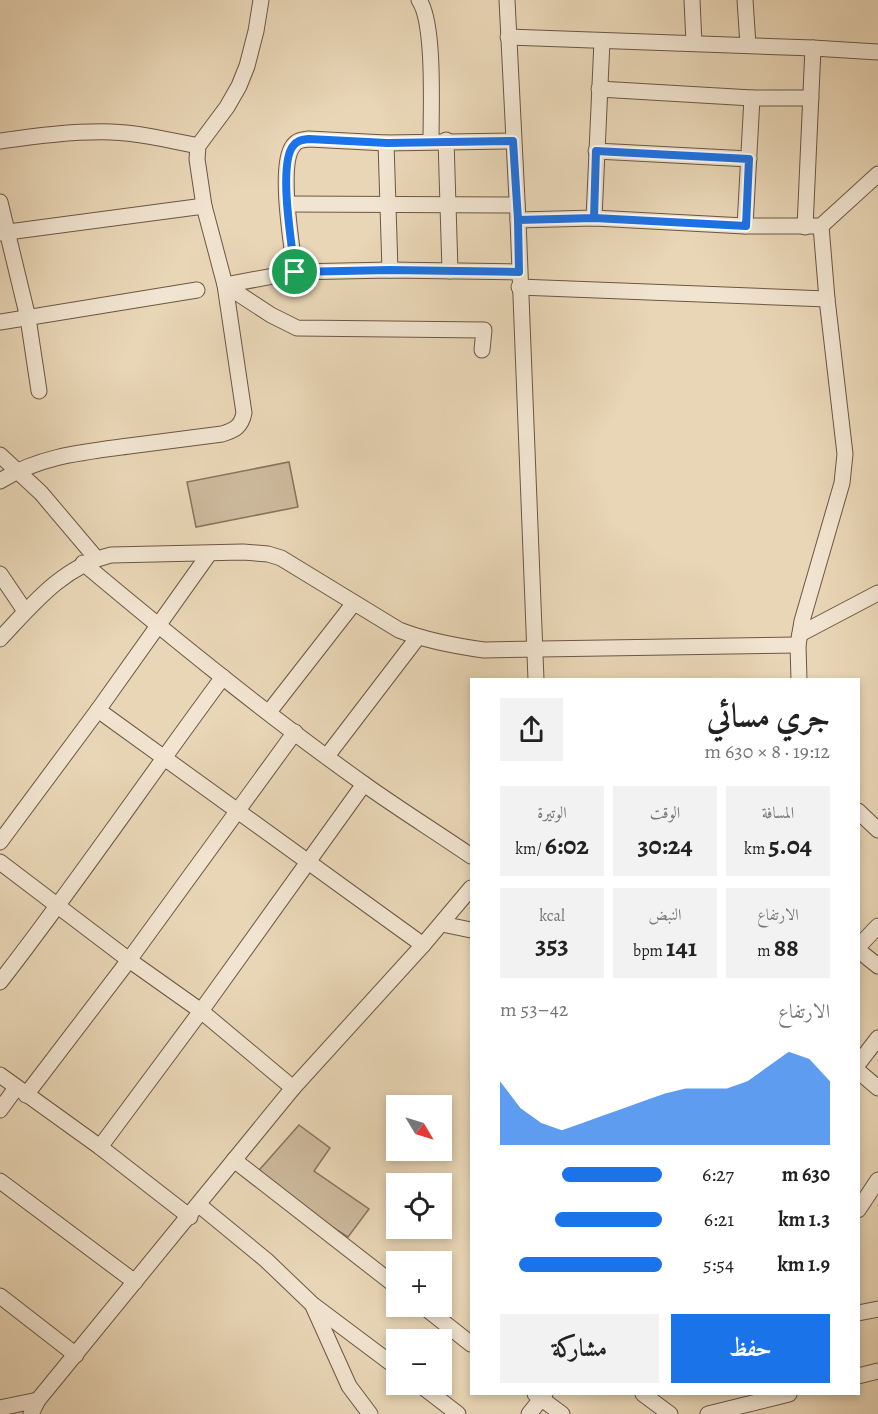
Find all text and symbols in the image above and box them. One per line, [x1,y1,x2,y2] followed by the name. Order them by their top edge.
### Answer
[269,246,320,297] pin
[278,255,311,288] icon: arrive
[707,693,830,738] text: جري مسائي
[500,698,563,761] button: share
[704,738,830,765] text: 19:12 · 8 × 630 m
[537,802,567,824] text: الوتيرة
[650,802,680,824] text: الوقت
[762,802,794,824] text: المسافة
[545,828,589,863] text: 6:02
[637,828,693,863] text: 30:24
[768,828,812,863] text: 5.04
[515,838,545,860] text: /km
[744,838,768,860] text: km
[649,904,681,926] text: النبض
[757,904,799,926] text: الارتفاع
[539,905,565,927] text: kcal
[535,927,569,962] text: 353
[666,930,697,965] text: 141
[774,930,799,965] text: 88
[633,940,666,962] text: bpm
[757,940,774,962] text: m
[500,996,568,1023] text: 42–53 m
[778,998,830,1025] text: الارتفاع
[386,1095,452,1161] north arrow
[386,1095,452,1395] map controls
[702,1161,734,1188] text: 6:27
[782,1161,830,1188] text: 630 m
[386,1173,452,1239] button: locate
[704,1206,734,1233] text: 6:21
[778,1206,830,1233] text: 1.3 km
[386,1251,452,1317] button: +
[703,1251,734,1278] text: 5:54
[777,1251,830,1278] text: 1.9 km
[500,1314,659,1383] button: مشاركة
[671,1314,830,1383] button: حفظ
[386,1329,452,1395] button: −

